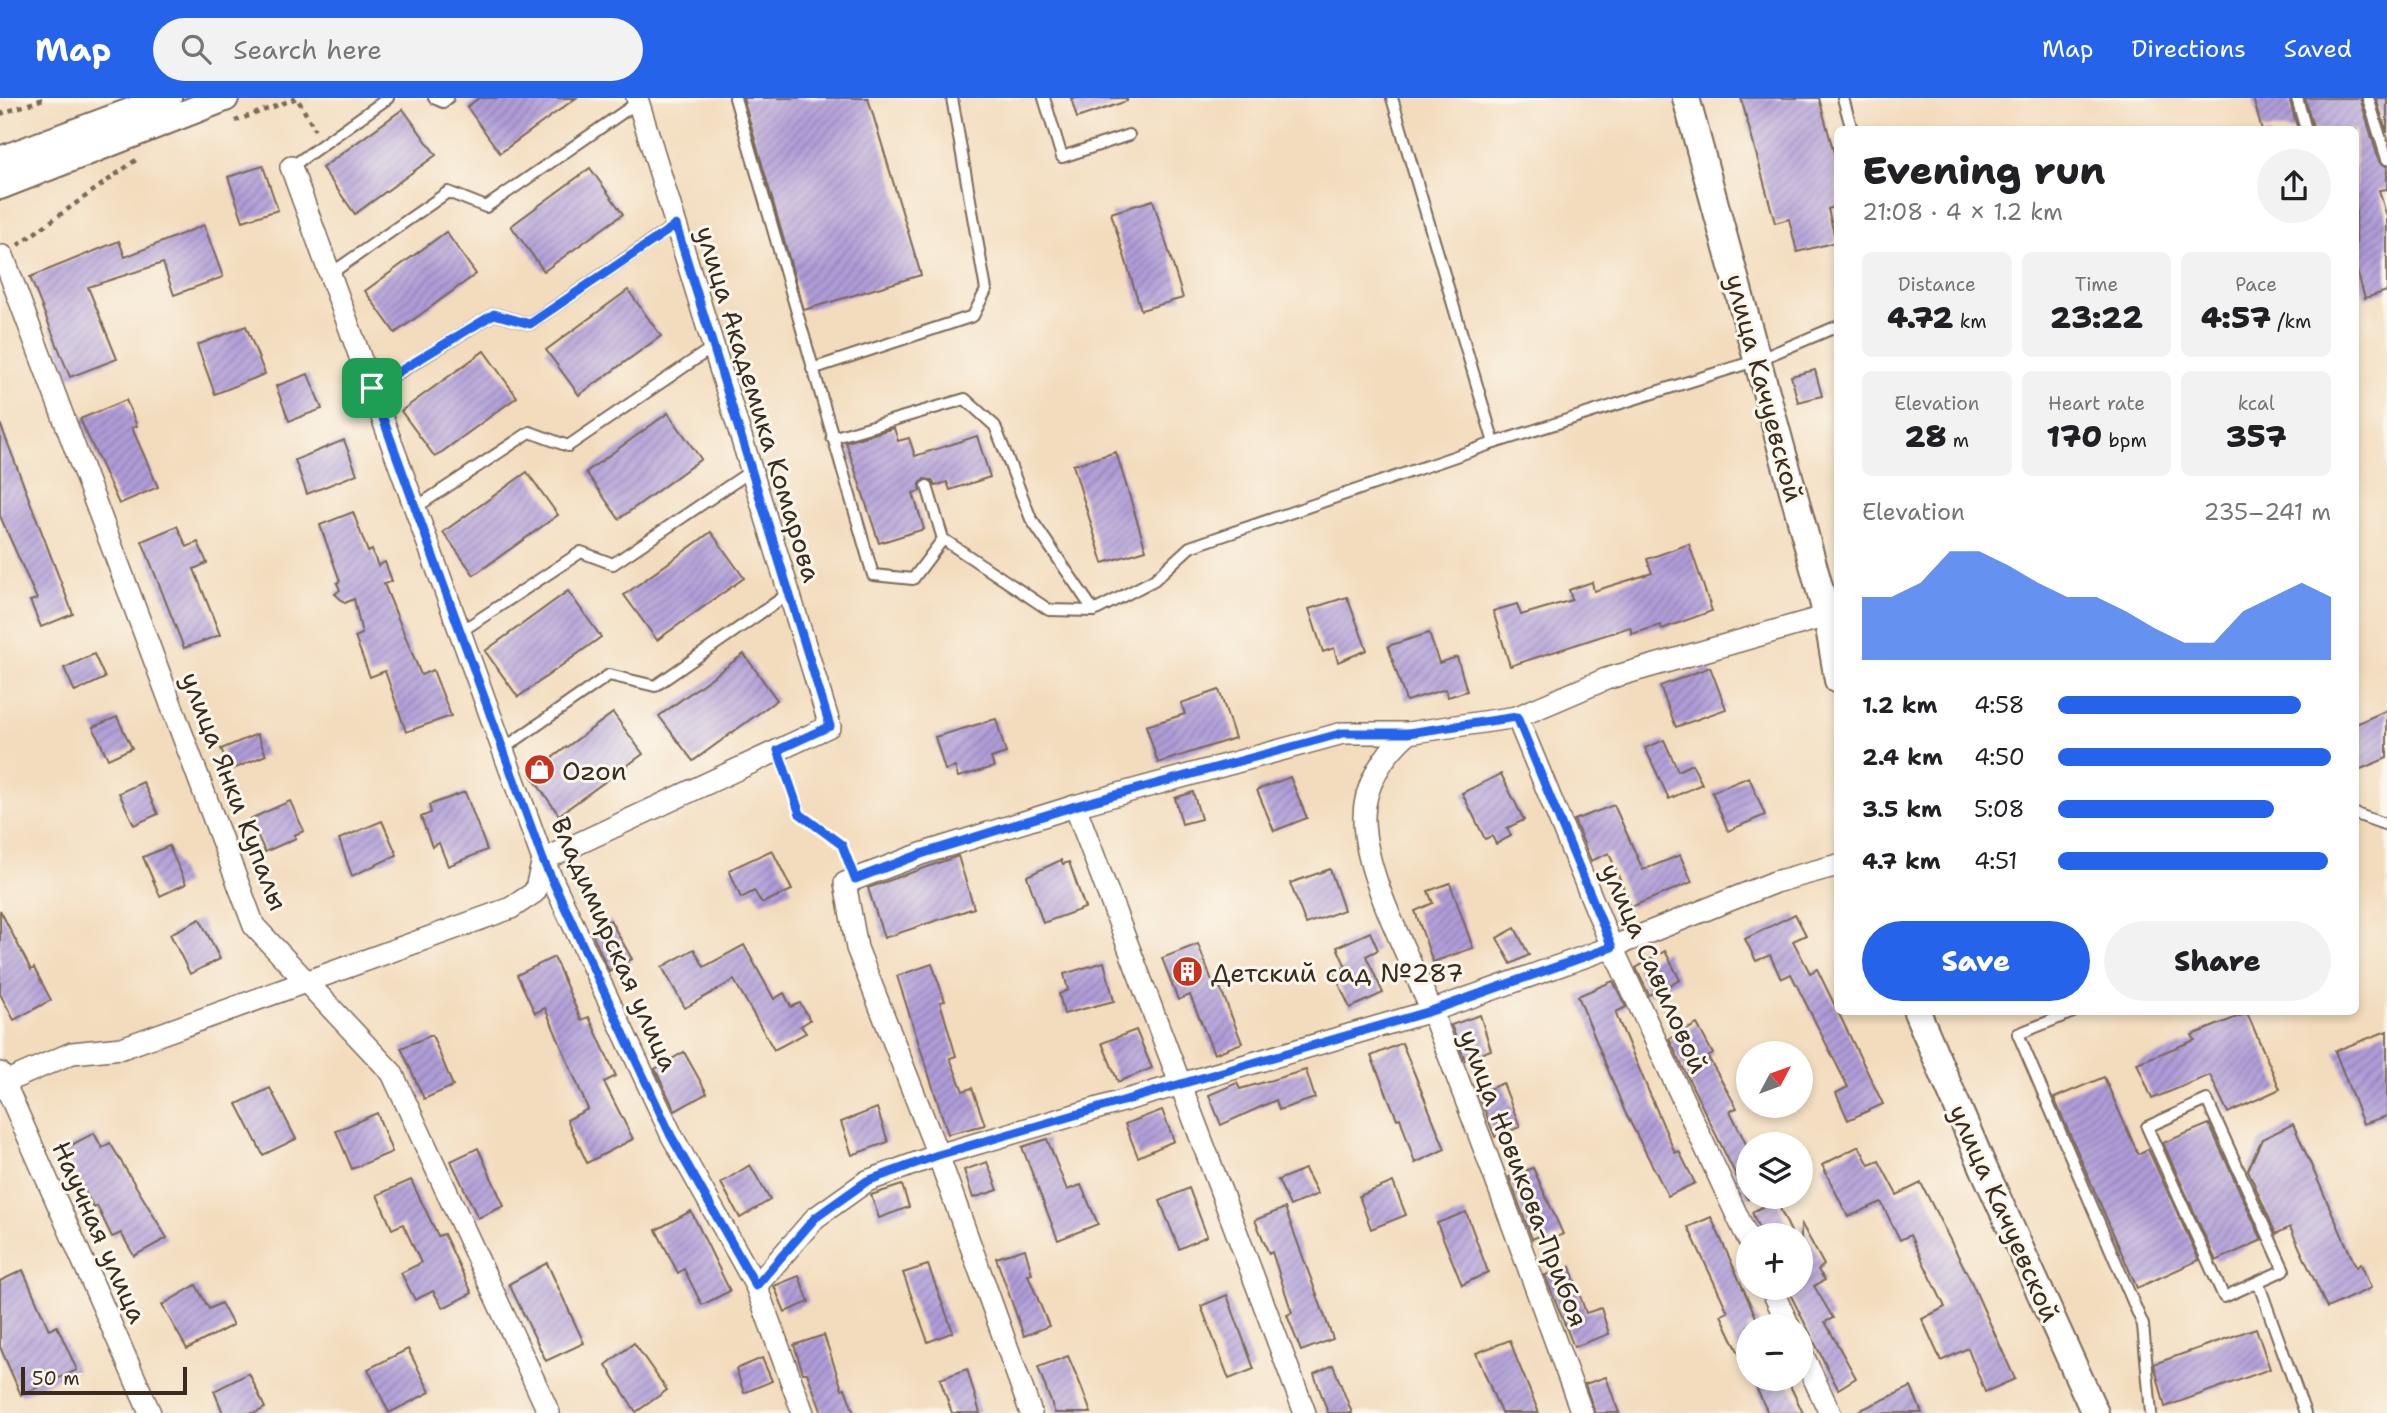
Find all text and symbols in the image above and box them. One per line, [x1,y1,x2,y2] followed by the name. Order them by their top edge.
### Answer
[153,18,643,81] search box
[35,27,111,72] text: Map
[177,30,215,68] icon: search
[233,32,382,67] text: Search here
[2042,33,2093,65] text: Map
[2131,33,2246,65] text: Directions
[2284,33,2352,65] text: Saved
[1862,145,2105,196] text: Evening run
[2257,149,2331,223] button: share
[1862,197,2063,227] text: 21:08 · 4 × 1.2 km
[688,222,830,586] street label: улица Академика Комарова
[1718,270,1812,506] street label: улица Качуевской
[1898,272,1976,297] text: Distance
[2075,272,2118,297] text: Time
[2235,272,2277,297] text: Pace
[1887,297,1953,338] text: 4.72
[2050,297,2143,338] text: 23:22
[2201,297,2271,338] text: 4:57
[1953,309,1987,334] text: km
[2271,309,2311,334] text: /km
[342,358,402,418] pin
[353,369,391,407] icon: arrive
[1894,391,1979,416] text: Elevation
[2048,391,2145,416] text: Heart rate
[2238,391,2275,416] text: kcal
[1904,416,1946,457] text: 28
[2046,416,2102,457] text: 170
[2226,416,2287,457] text: 357
[1946,428,1969,453] text: m
[2102,428,2147,453] text: bpm
[1862,497,1965,527] text: Elevation
[2204,497,2331,527] text: 235–241 m
[173,667,297,915] street label: улица Янки Купалы
[1862,690,1938,720] text: 1.2 km
[1974,690,2025,720] text: 4:58
[1862,742,1943,772] text: 2.4 km
[1974,742,2025,772] text: 4:50
[522,753,556,787] shop icon: Ozon
[562,753,627,788] place label: Ozon
[1862,794,1942,824] text: 3.5 km
[1974,794,2025,824] text: 5:08
[543,811,687,1077] street label: Владимирская улица
[1862,846,1941,876] text: 4.7 km
[1974,846,2018,876] text: 4:51
[1593,858,1717,1078] street label: улица Савиловой
[1862,921,2090,1001] button: Save
[2104,921,2331,1001] button: Share
[1171,955,1205,989] building icon: Детский сад №287
[1211,955,1464,990] place label: Детский сад №287
[1451,1024,1597,1332] street label: улица Новикова-Прибоя
[1736,1041,1813,1118] north arrow
[1736,1041,1813,1391] map controls
[1941,1099,2069,1327] street label: улица Качуевской
[1736,1132,1813,1209] button: layers
[44,1135,156,1329] street label: Научная улица
[1736,1223,1813,1300] button: +
[1736,1314,1813,1391] button: −
[21,1364,187,1396] scale bar
[32,1366,80,1391] text: 50 m

